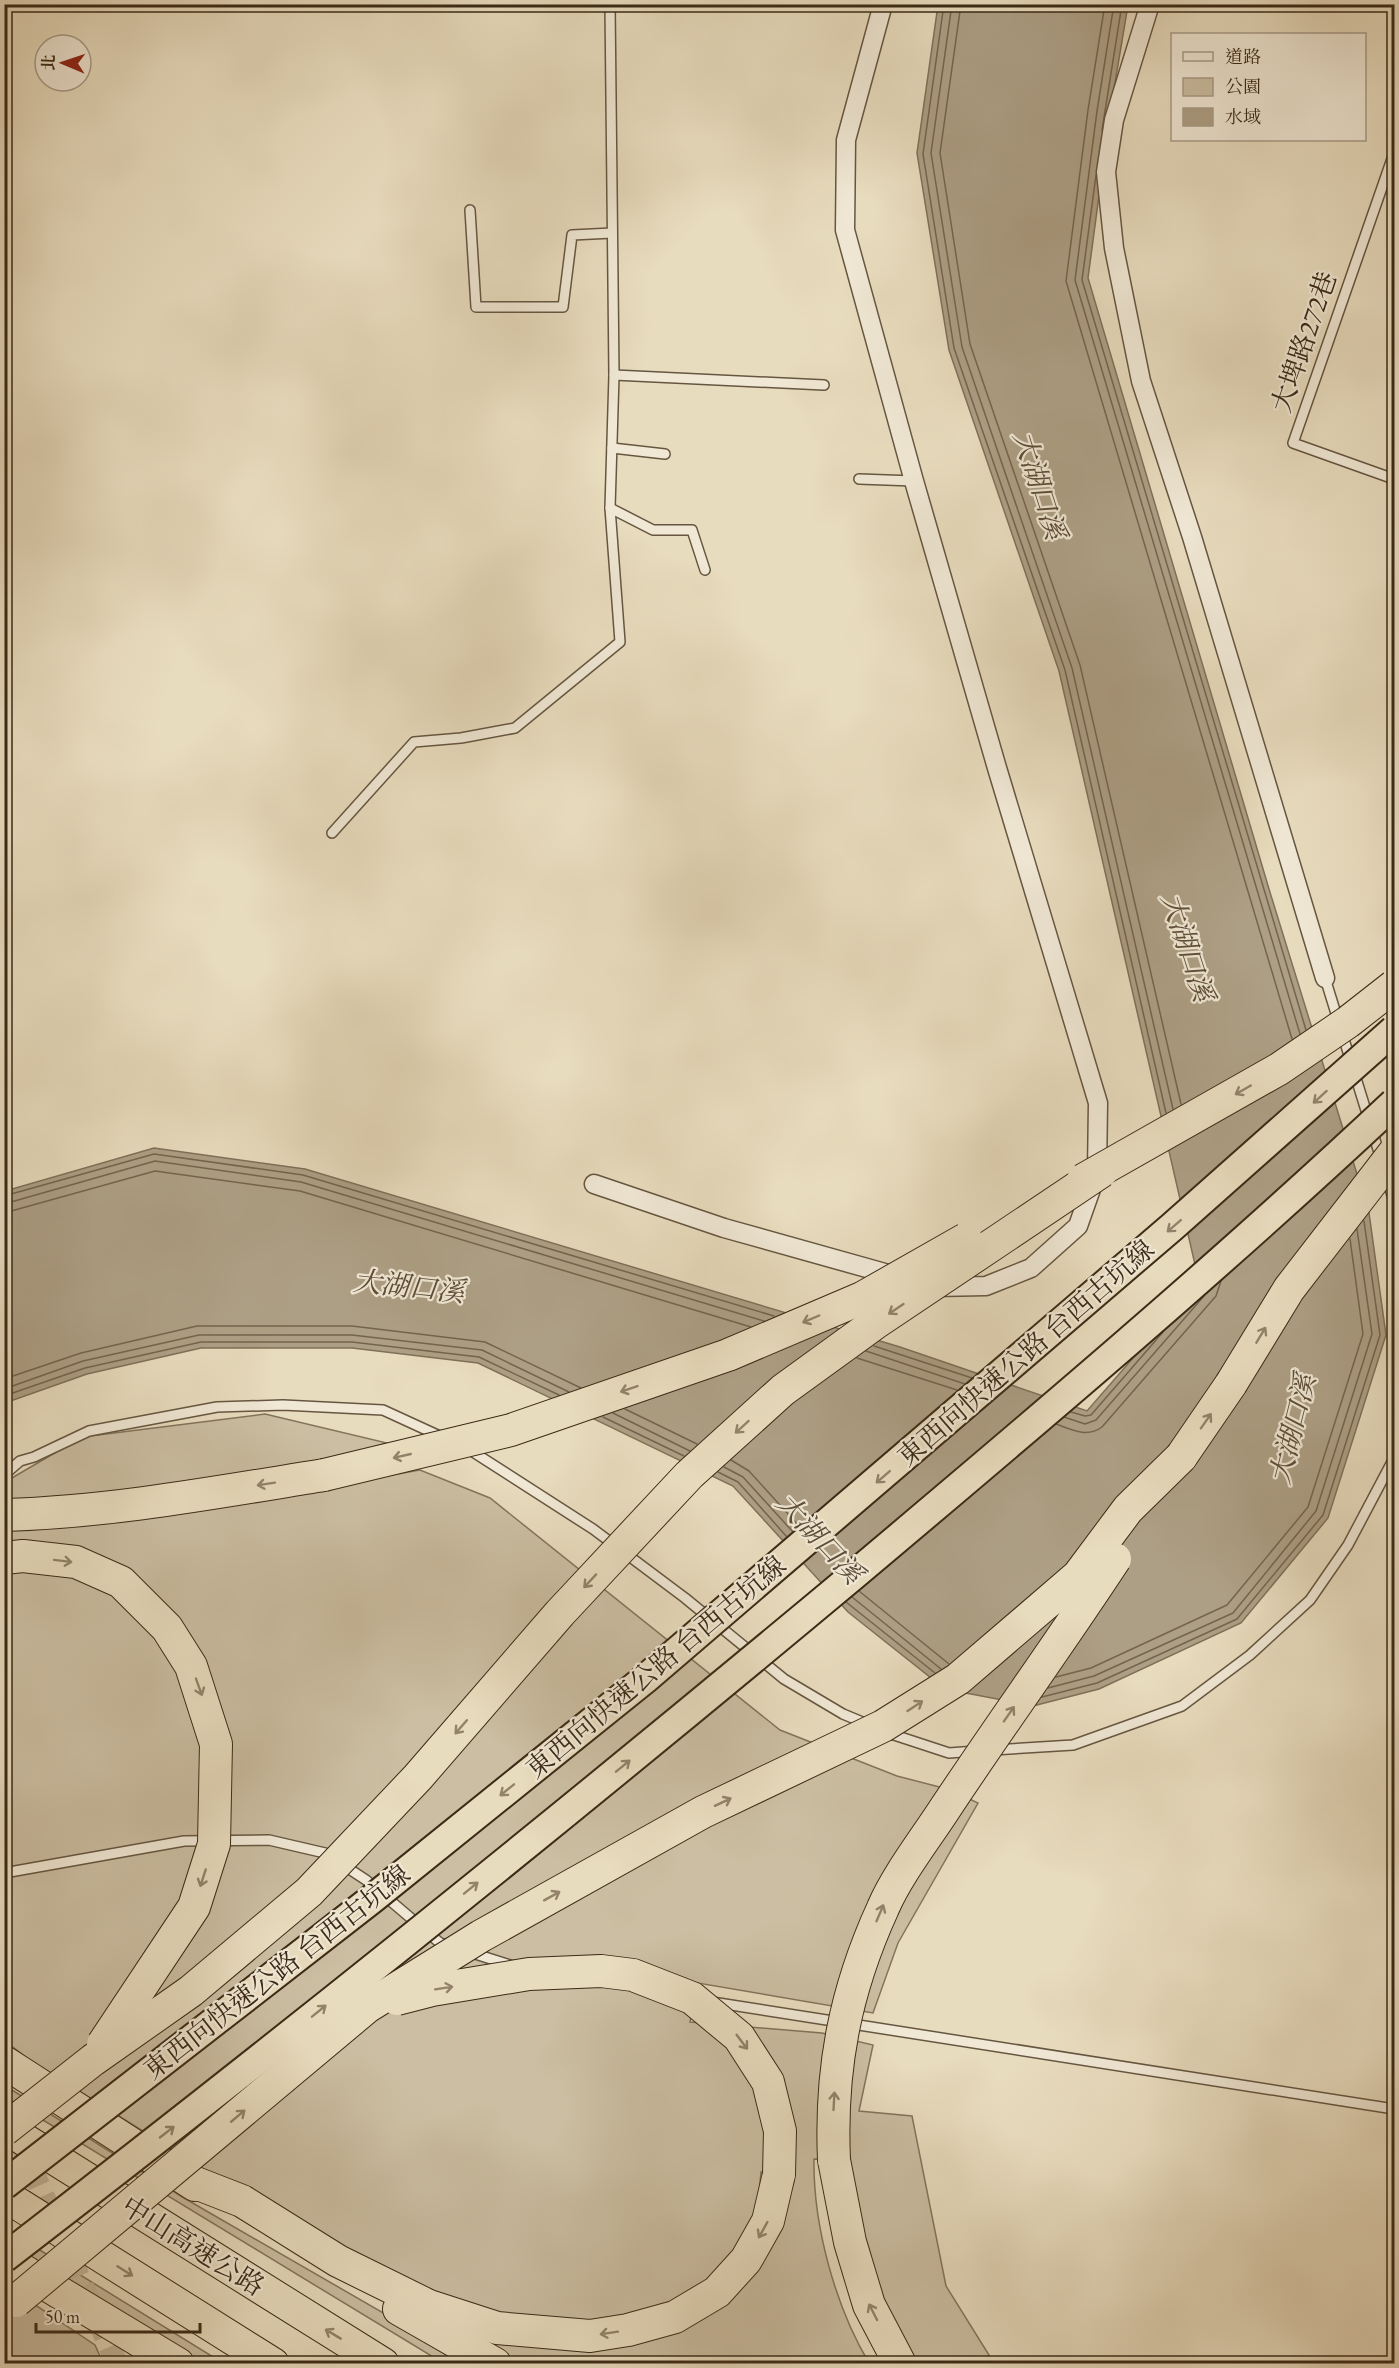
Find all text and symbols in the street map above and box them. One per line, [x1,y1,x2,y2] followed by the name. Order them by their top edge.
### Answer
[33,33,93,93] north arrow
[1171,33,1366,141] legend
[1225,45,1261,68] text: 道路
[38,54,59,71] text: 北
[1225,75,1261,98] text: 公園
[1225,105,1261,128] text: 水域
[1263,267,1344,417] street label: 大埤路272巷
[1006,426,1075,547] water label: 大湖口溪
[1154,888,1223,1009] water label: 大湖口溪
[1235,1084,1252,1096] one-way arrow
[1312,1090,1327,1104] one-way arrow
[1167,1219,1182,1233] one-way arrow
[890,1231,1161,1474] street label: 東西向快速公路 台西古坑線
[351,1262,470,1310] water label: 大湖口溪
[888,1303,905,1315] one-way arrow
[803,1314,821,1325] one-way arrow
[1255,1326,1268,1343] one-way arrow
[1261,1367,1324,1488] water label: 大湖口溪
[620,1385,639,1396] one-way arrow
[1200,1413,1212,1430] one-way arrow
[734,1420,749,1434] one-way arrow
[393,1451,413,1462] one-way arrow
[876,1470,891,1484] one-way arrow
[257,1479,276,1490] one-way arrow
[769,1485,873,1593] water label: 大湖口溪
[518,1547,793,1786] street label: 東西向快速公路 台西古坑線
[52,1556,72,1567] one-way arrow
[583,1573,597,1588] one-way arrow
[194,1677,205,1696] one-way arrow
[907,1699,924,1712] one-way arrow
[1003,1707,1015,1723] one-way arrow
[455,1719,468,1735] one-way arrow
[615,1759,630,1773] one-way arrow
[500,1783,516,1796] one-way arrow
[713,1796,731,1808] one-way arrow
[136,1856,417,2087] street label: 東西向快速公路 台西古坑線
[197,1868,208,1887] one-way arrow
[463,1882,479,1895] one-way arrow
[543,1890,560,1902] one-way arrow
[875,1905,886,1923] one-way arrow
[433,1982,453,1993] one-way arrow
[311,2004,327,2017] one-way arrow
[735,2034,748,2050] one-way arrow
[828,2092,839,2112] one-way arrow
[230,2109,246,2122] one-way arrow
[159,2126,175,2139] one-way arrow
[115,2188,271,2303] street label: 中山高速公路
[757,2221,769,2238] one-way arrow
[116,2265,133,2277] one-way arrow
[36,2296,200,2334] scale bar
[866,2303,878,2321] one-way arrow
[45,2305,80,2328] text: 50 m
[324,2327,341,2340] one-way arrow
[599,2328,619,2339] one-way arrow

